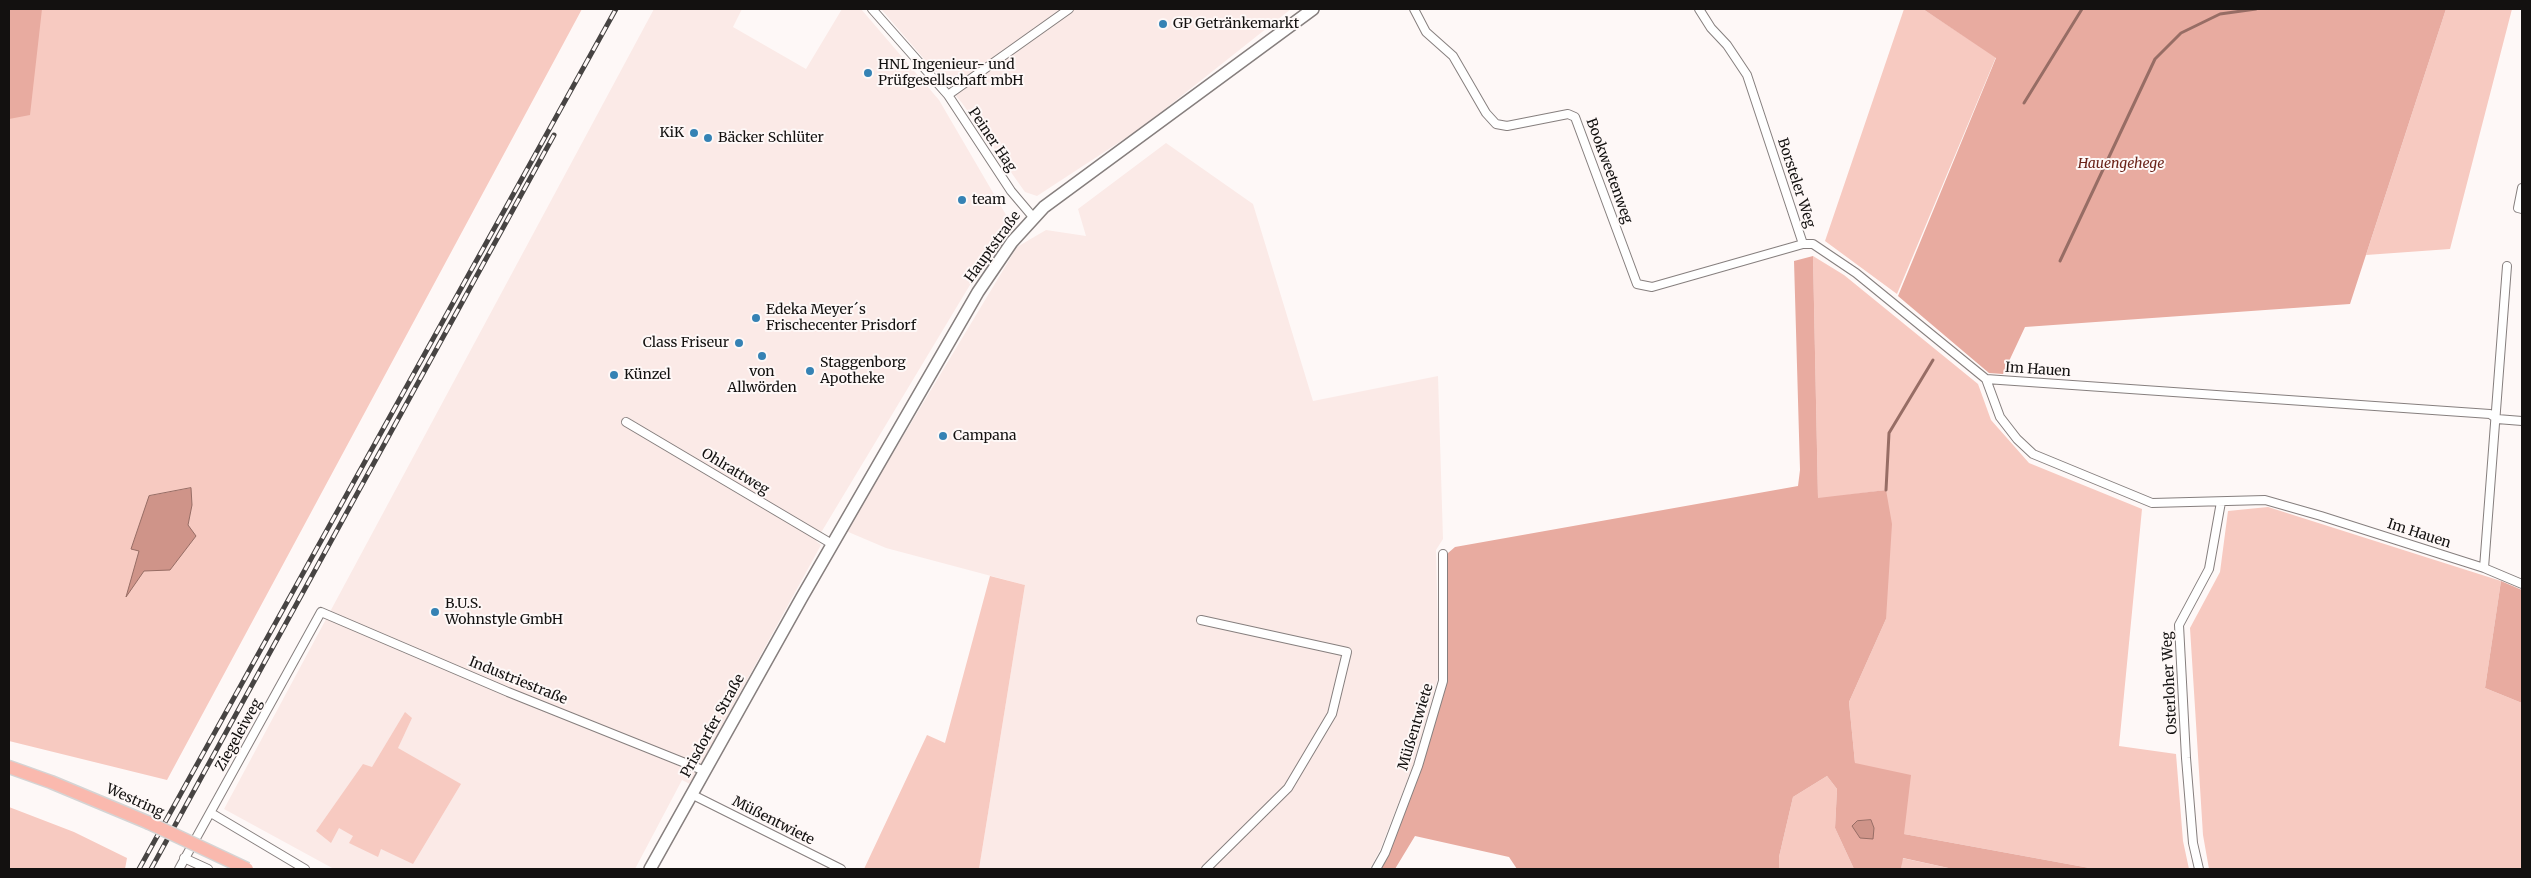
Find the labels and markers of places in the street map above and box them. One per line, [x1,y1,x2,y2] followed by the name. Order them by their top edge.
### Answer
[1173,16,1299,32] place label: GP Getränkemarkt
[1157,18,1169,30] marker: GP Getränkemarkt
[878,57,1023,90] place label: HNL Ingenieur- und Prüfgesellschaft mbH
[862,67,874,79] marker: HNL Ingenieur- und Prüfgesellschaft mbH
[659,125,684,141] place label: KiK
[688,127,700,139] marker: KiK
[718,130,824,146] place label: Bäcker Schlüter
[702,132,714,144] marker: Bäcker Schlüter
[972,192,1006,208] place label: team
[956,194,968,206] marker: team
[766,302,916,334] place label: Edeka Meyer´s Frischecenter Prisdorf
[750,312,762,324] marker: Edeka Meyer´s Frischecenter Prisdorf
[643,335,729,351] place label: Class Friseur
[733,337,745,349] marker: Class Friseur
[756,350,768,362] marker: von Allwörden
[820,355,906,388] place label: Staggenborg Apotheke
[727,364,797,397] place label: von Allwörden
[804,365,816,377] marker: Staggenborg Apotheke
[624,367,671,383] place label: Künzel
[608,369,620,381] marker: Künzel
[953,428,1016,444] place label: Campana
[937,430,949,442] marker: Campana
[445,596,563,628] place label: B.U.S. Wohnstyle GmbH
[429,606,441,618] marker: B.U.S. Wohnstyle GmbH

